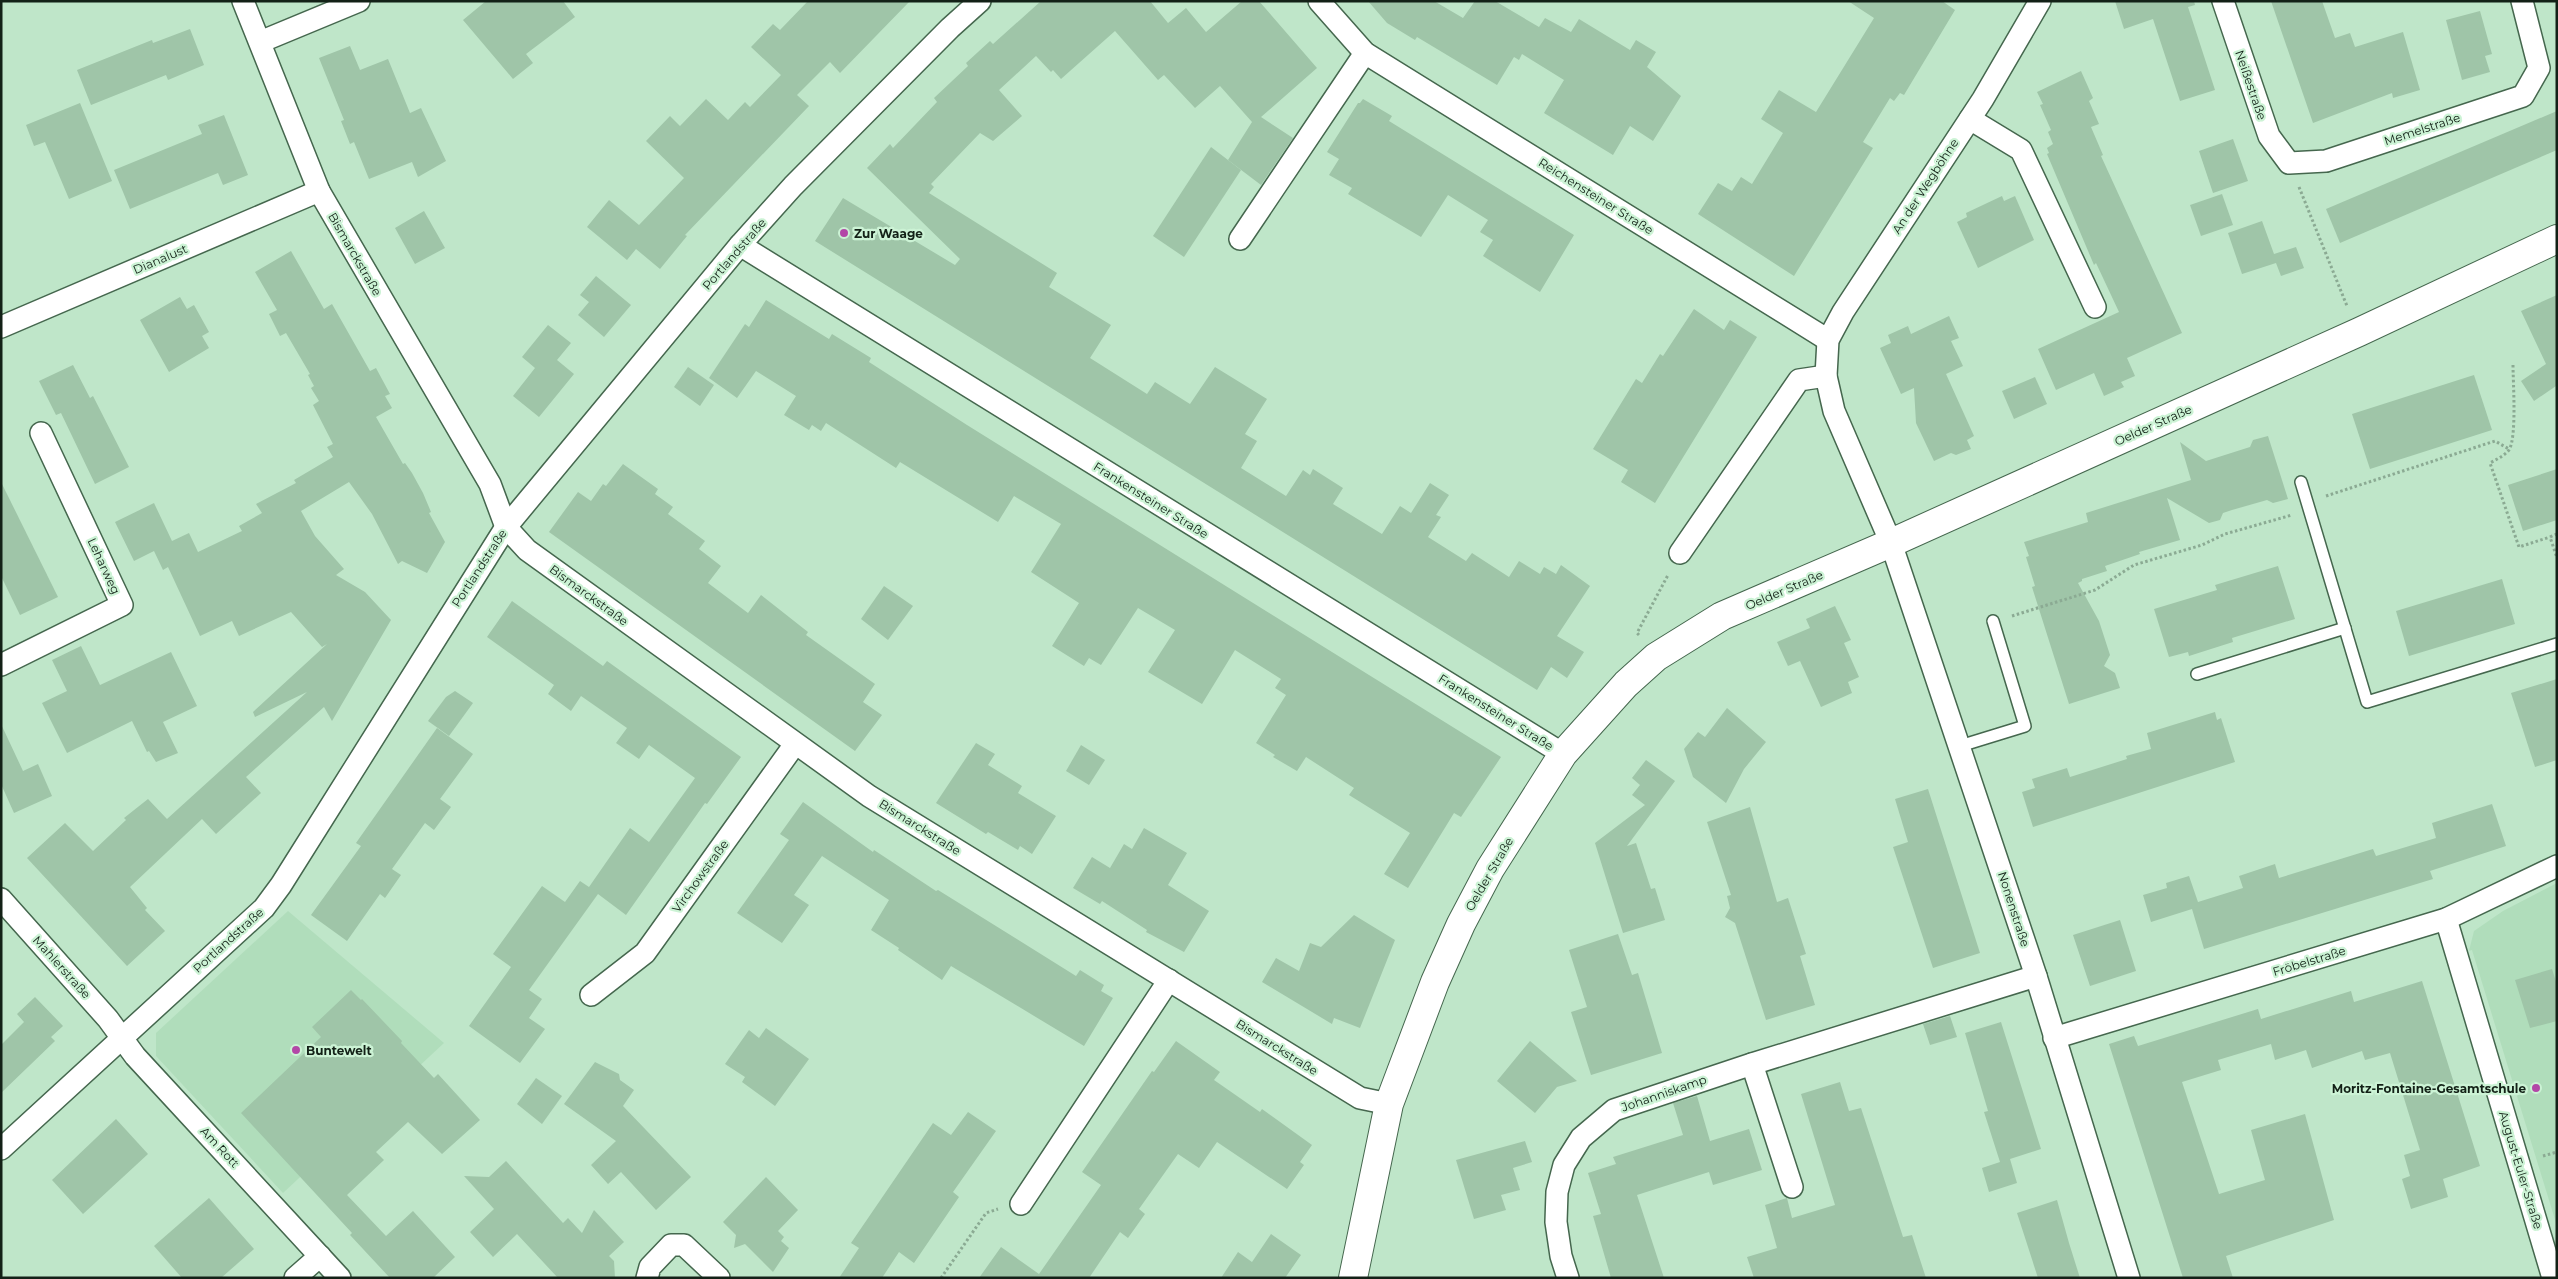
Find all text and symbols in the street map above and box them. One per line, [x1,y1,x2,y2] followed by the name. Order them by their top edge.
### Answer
[2232,48,2270,122] street label: Neißestraße
[2382,110,2462,148] street label: Memelstraße
[1889,136,1961,236] street label: An der Wegböhne
[1536,155,1656,237] street label: Reichensteiner Straße
[325,210,385,298] street label: Bismarckstraße
[699,215,769,293] street label: Portlandstraße
[854,226,923,241] place label: Zur Waage
[838,227,850,239] marker: Zur Waage
[131,241,189,277] street label: Dianalust
[2112,401,2194,449] street label: Oelder Straße
[1091,459,1211,541] street label: Frankensteiner Straße
[448,526,510,610] street label: Portlandstraße
[84,536,124,596] street label: Leharweg
[547,561,631,629] street label: Bismarckstraße
[1743,567,1825,613] street label: Oelder Straße
[1436,671,1556,753] street label: Frankensteiner Straße
[876,796,964,858] street label: Bismarckstraße
[1462,834,1516,914] street label: Oelder Straße
[669,837,731,915] street label: Virchowstraße
[1995,870,2033,948] street label: Nonenstraße
[190,904,266,976] street label: Portlandstraße
[30,933,94,1001] street label: Mahlerstraße
[2271,943,2347,979] street label: Fröbelstraße
[1233,1016,1321,1078] street label: Bismarckstraße
[306,1043,372,1058] place label: Buntewelt
[290,1044,302,1056] marker: Buntewelt
[1619,1071,1709,1115] street label: Johanniskamp
[2332,1081,2526,1096] place label: Moritz-Fontaine-Gesamtschule
[2530,1082,2542,1094] marker: Moritz-Fontaine-Gesamtschule
[2496,1109,2546,1231] street label: August-Euler-Straße
[197,1124,243,1171] street label: Am Rott

